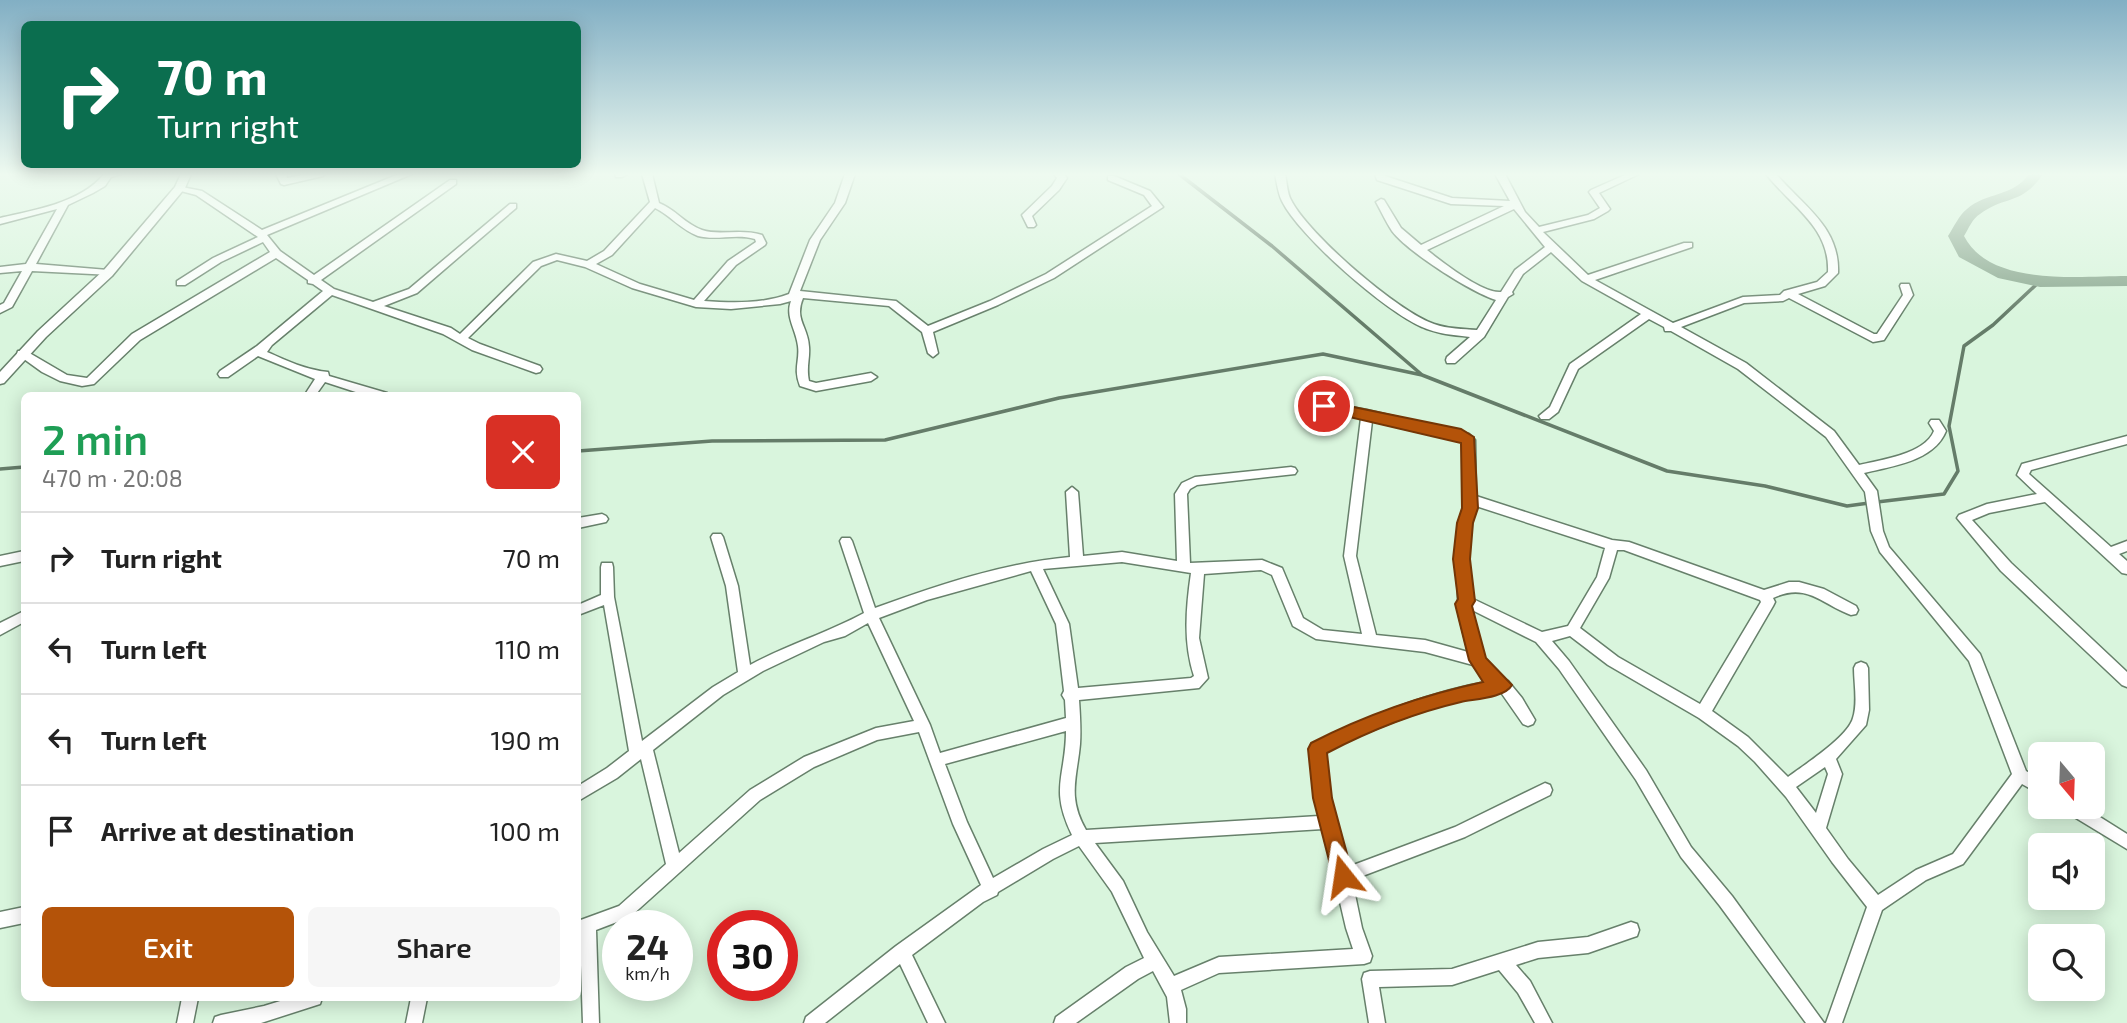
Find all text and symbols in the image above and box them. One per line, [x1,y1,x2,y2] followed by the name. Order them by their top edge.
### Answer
[157,46,268,105] text: 70 m
[42,49,133,140] icon: right
[157,106,299,144] text: Turn right
[1294,376,1354,436] pin
[1305,387,1343,425] icon: arrive
[42,413,148,463] text: 2 min
[486,415,560,489] button: close
[42,464,183,492] text: 470 m · 20:08
[42,539,80,577] icon: right
[101,542,222,573] text: Turn right
[502,542,560,573] text: 70 m
[42,630,80,668] icon: left
[101,633,207,664] text: Turn left
[495,633,560,664] text: 110 m
[42,721,80,759] icon: left
[101,724,207,755] text: Turn left
[491,724,560,755] text: 190 m
[2028,742,2105,819] north arrow
[2028,742,2105,1001] map controls
[42,812,80,850] icon: arrive
[101,815,354,846] text: Arrive at destination
[490,815,560,846] text: 100 m
[2028,833,2105,910] button: sound
[1306,839,1380,913] position arrow
[42,907,294,987] button: Exit
[308,907,560,987] button: Share
[707,910,798,1001] speed limit sign: 30
[2028,924,2105,1001] button: search
[626,925,669,967] text: 24
[625,962,670,984] text: km/h

